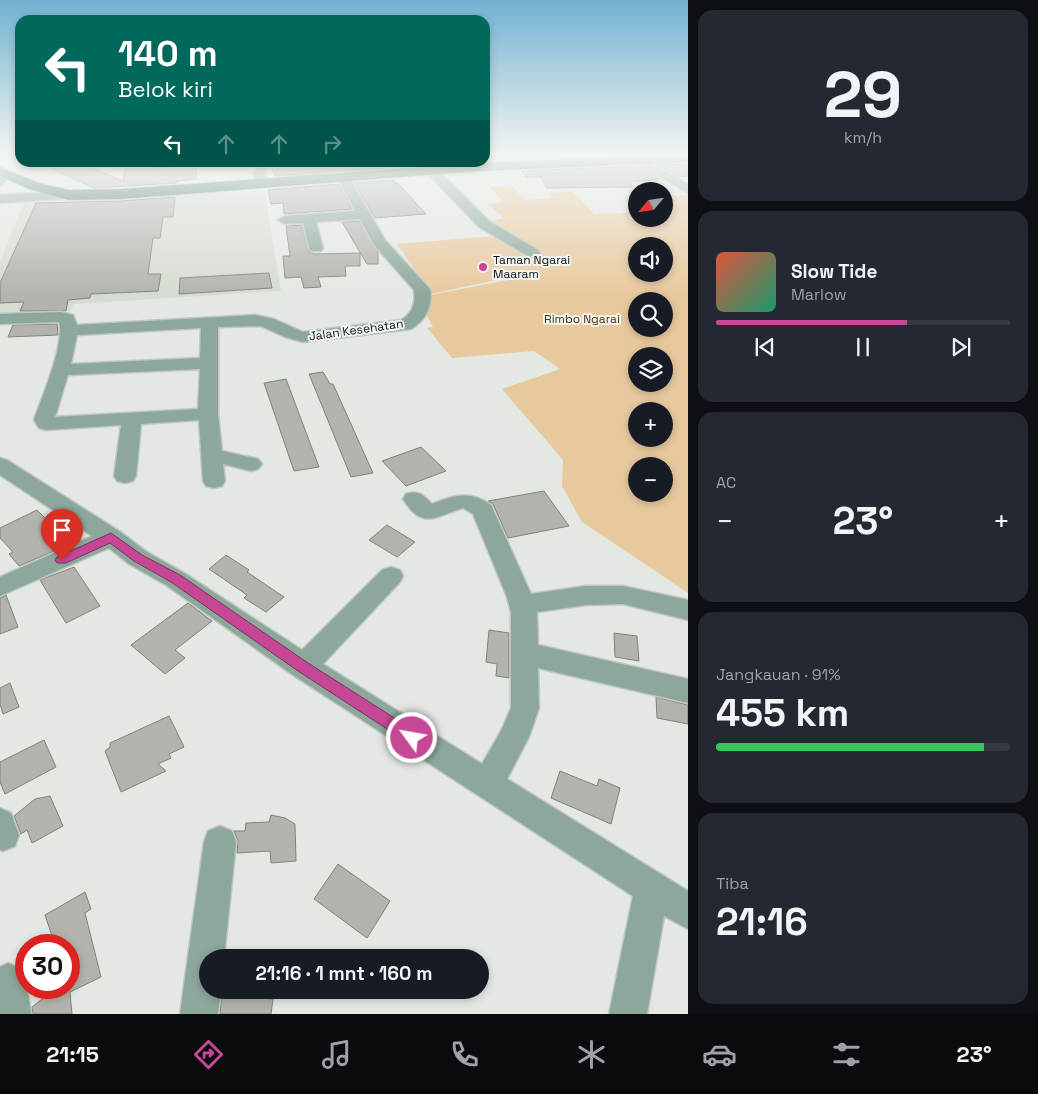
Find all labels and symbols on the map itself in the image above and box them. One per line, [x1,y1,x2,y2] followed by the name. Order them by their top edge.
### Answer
[628,182,672,228] north arrow
[493,252,570,282] place label: Taman Ngarai Maaram
[477,261,489,273] marker: Taman Ngarai Maaram
[544,311,620,327] park label: Rimbo Ngarai
[308,315,404,345] street label: Jalan Kesehatan
[41,509,83,560] pin
[385,711,437,763] position arrow
[15,934,80,999] speed limit sign: 30

